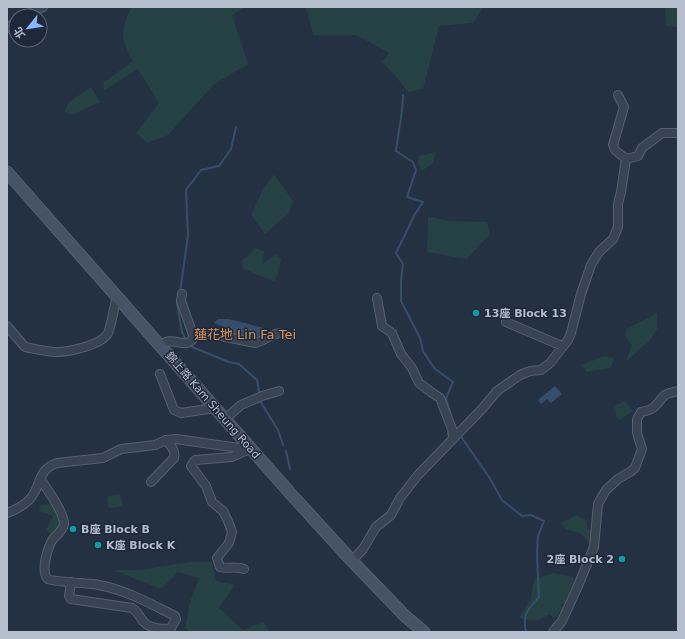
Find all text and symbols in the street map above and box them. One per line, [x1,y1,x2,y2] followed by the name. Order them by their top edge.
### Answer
[8,8,48,48] north arrow
[11,25,28,41] text: 北
[484,307,567,320] place label: 13座 Block 13
[471,308,481,318] marker: 13座 Block 13
[194,327,296,342] district label: 蓮花地 Lin Fa Tei
[163,349,263,461] street label: 錦上路 Kam Sheung Road
[81,523,150,536] place label: B座 Block B
[68,524,78,534] marker: B座 Block B
[106,539,176,552] place label: K座 Block K
[93,540,103,550] marker: K座 Block K
[546,553,614,566] place label: 2座 Block 2
[617,554,627,564] marker: 2座 Block 2

